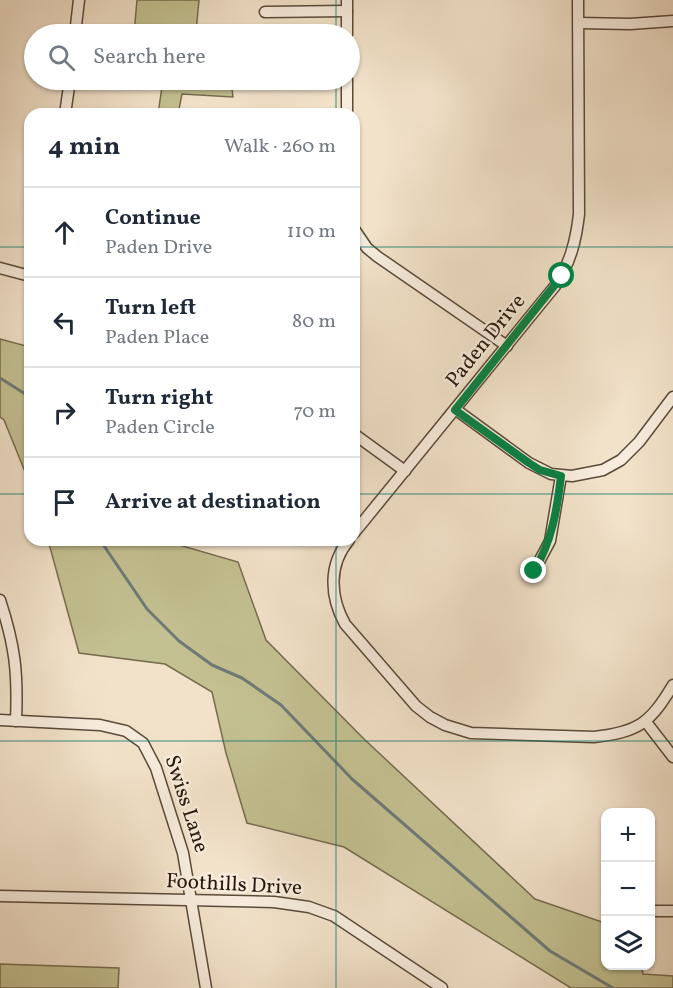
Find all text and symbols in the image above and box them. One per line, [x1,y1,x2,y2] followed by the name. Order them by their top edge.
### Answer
[24,24,360,90] search box
[45,41,78,74] icon: search
[93,42,206,73] text: Search here
[48,129,120,165] text: 4 min
[224,133,336,161] text: Walk · 260 m
[105,203,201,234] text: Continue
[48,216,81,249] icon: ahead
[287,218,336,246] text: 110 m
[105,234,212,262] text: Paden Drive
[548,262,574,288] route start
[439,288,533,394] street label: Paden Drive
[105,293,196,324] text: Turn left
[48,306,81,339] icon: left
[292,308,336,336] text: 80 m
[105,324,209,352] text: Paden Place
[105,383,213,414] text: Turn right
[48,396,81,429] icon: right
[293,398,336,426] text: 70 m
[105,414,215,442] text: Paden Circle
[48,486,81,519] icon: arrive
[105,487,321,518] text: Arrive at destination
[520,557,546,583] route end
[157,751,215,857] street label: Swiss Lane
[601,808,655,970] map controls
[601,808,655,862] button: +
[601,862,655,916] button: −
[165,867,303,903] street label: Foothills Drive
[601,916,655,970] button: layers

